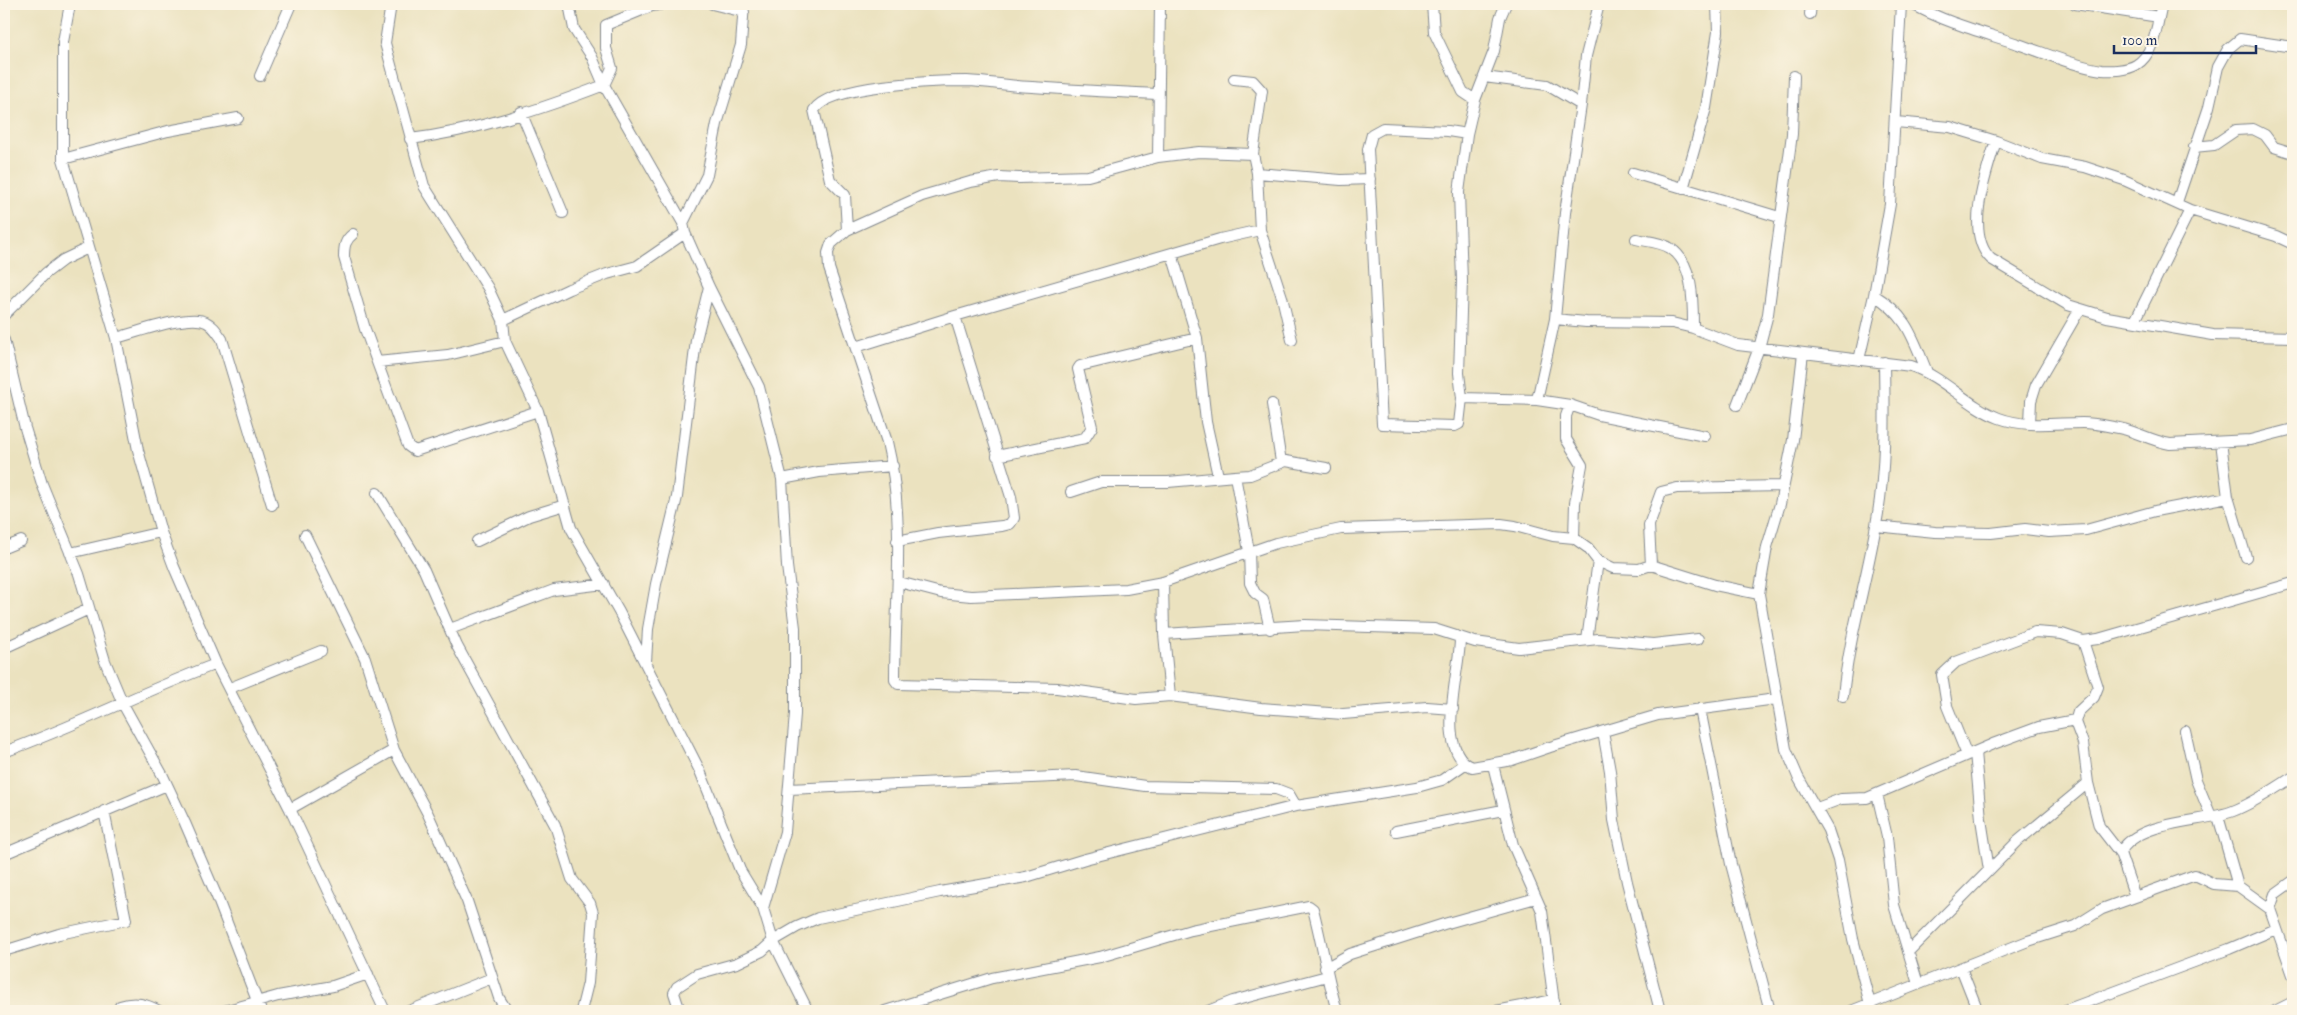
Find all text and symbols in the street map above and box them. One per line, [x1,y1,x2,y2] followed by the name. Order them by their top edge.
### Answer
[2114,22,2257,54] scale bar
[2122,31,2158,50] text: 100 m

